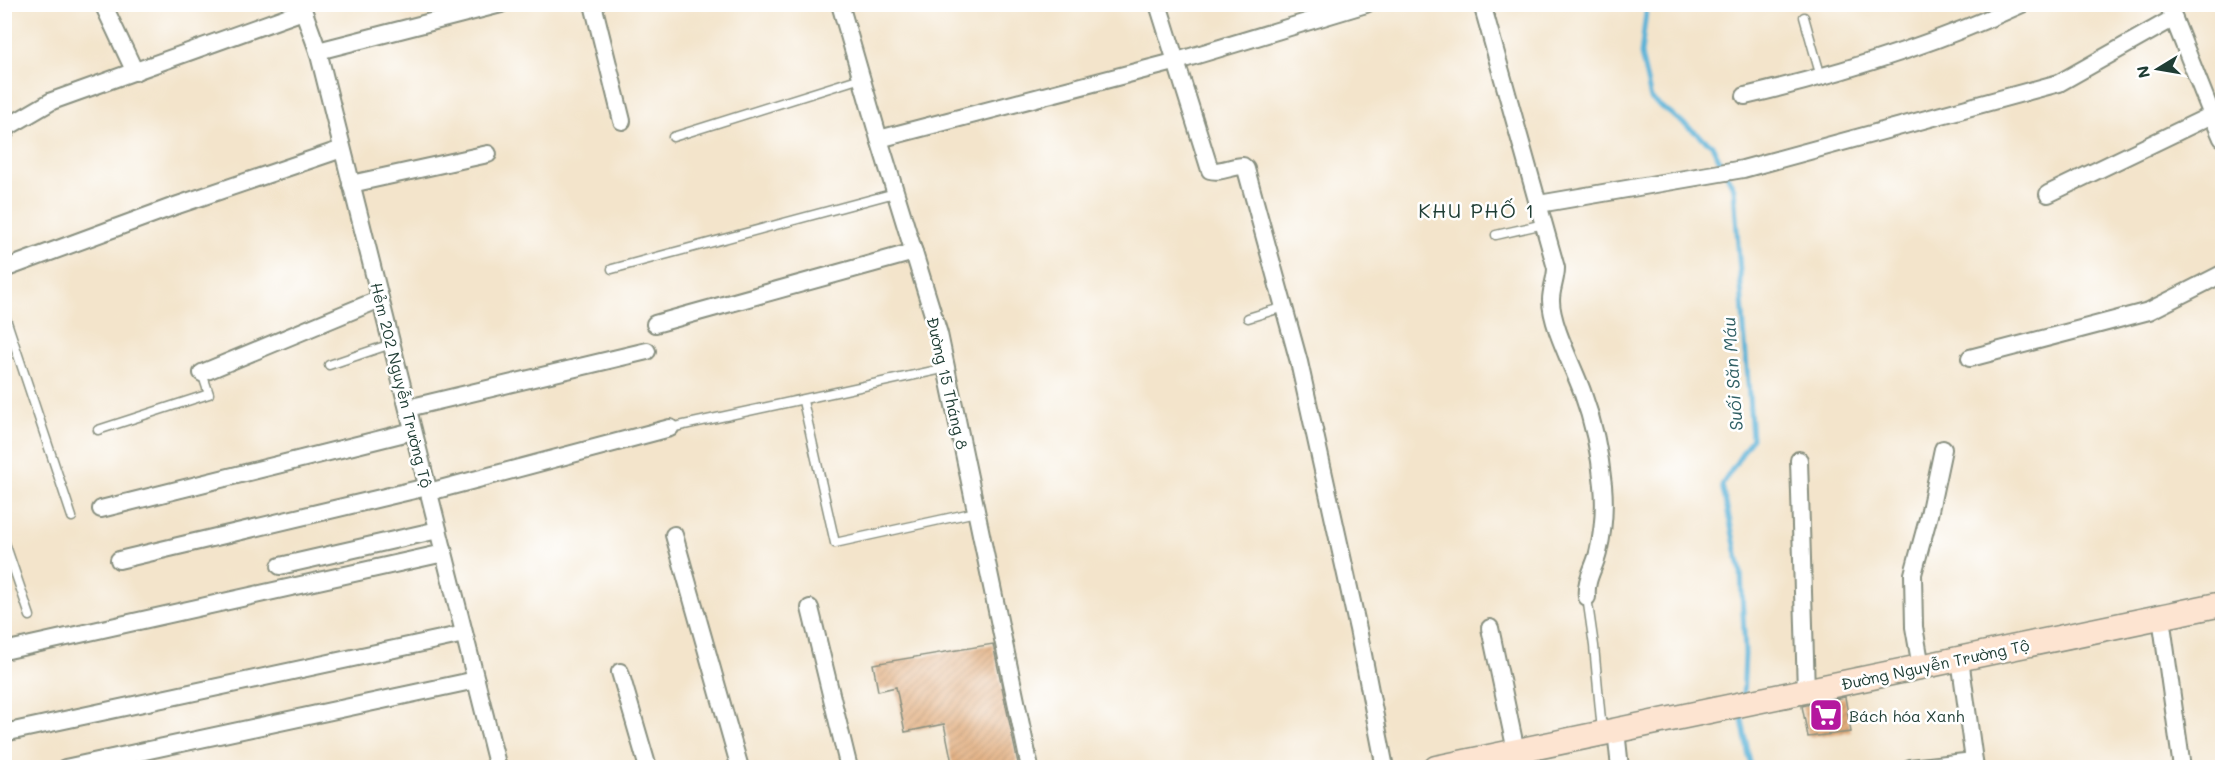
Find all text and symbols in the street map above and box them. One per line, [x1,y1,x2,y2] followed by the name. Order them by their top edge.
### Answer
[2128,39,2188,99] north arrow
[2131,64,2154,80] text: N
[1418,197,1536,223] district label: KHU PHỐ 1
[366,280,438,490] street label: Hẻm 202 Nguyễn Trường Tộ
[923,315,974,452] street label: Đường 15 Tháng 8
[1716,316,1748,432] water label: Suối Săn Máu
[1839,634,2031,694] street label: Đường Nguyễn Trường Tộ
[1808,697,1844,733] supermarket icon: Bách hóa Xanh
[1849,705,1965,726] place label: Bách hóa Xanh

